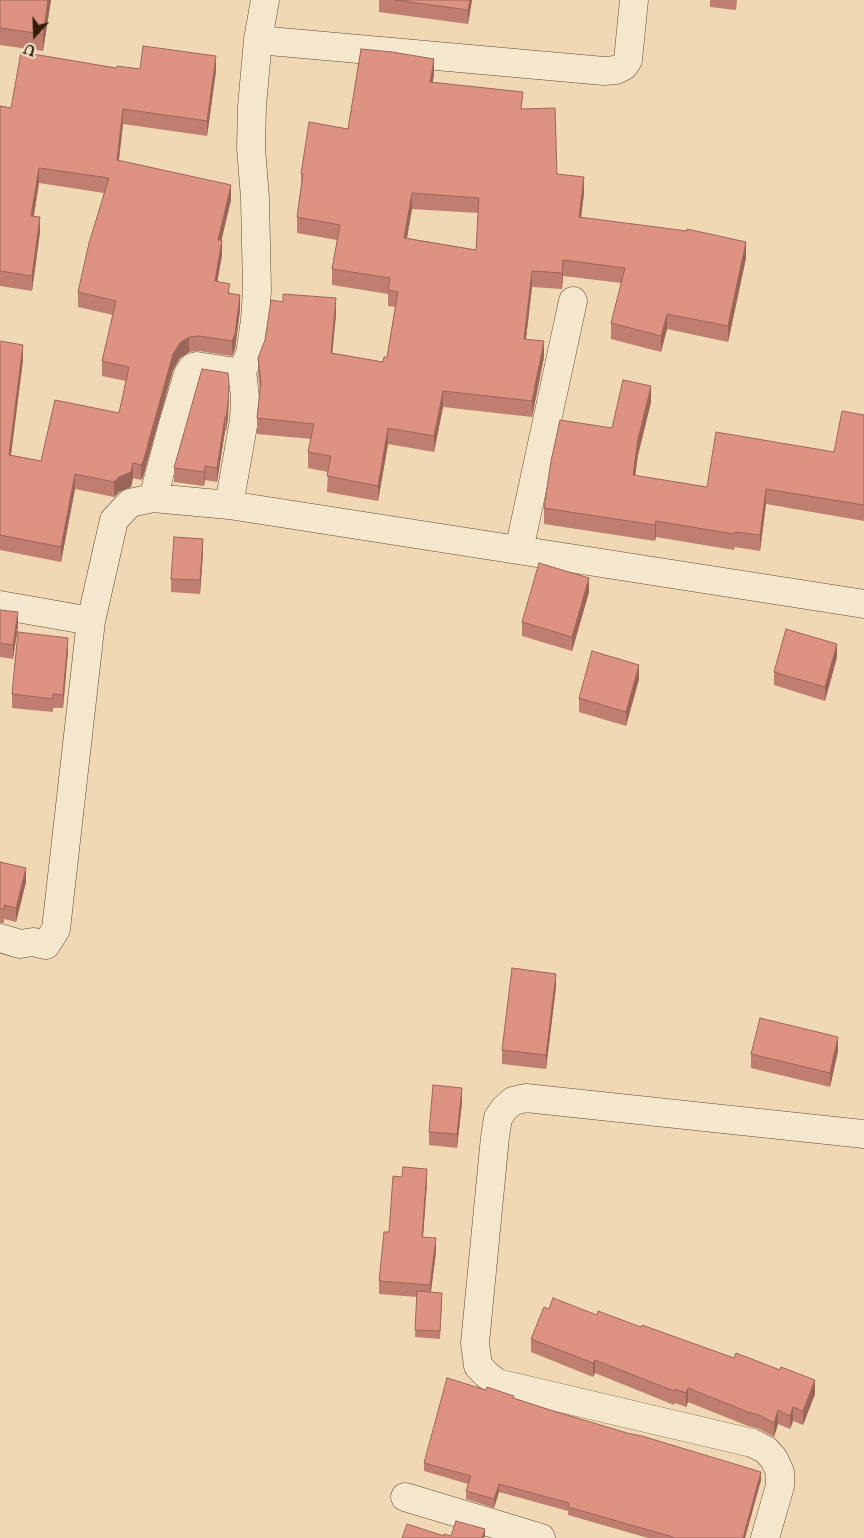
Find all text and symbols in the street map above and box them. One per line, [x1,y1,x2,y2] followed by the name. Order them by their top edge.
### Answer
[10,10,60,60] north arrow
[21,39,39,60] text: U

